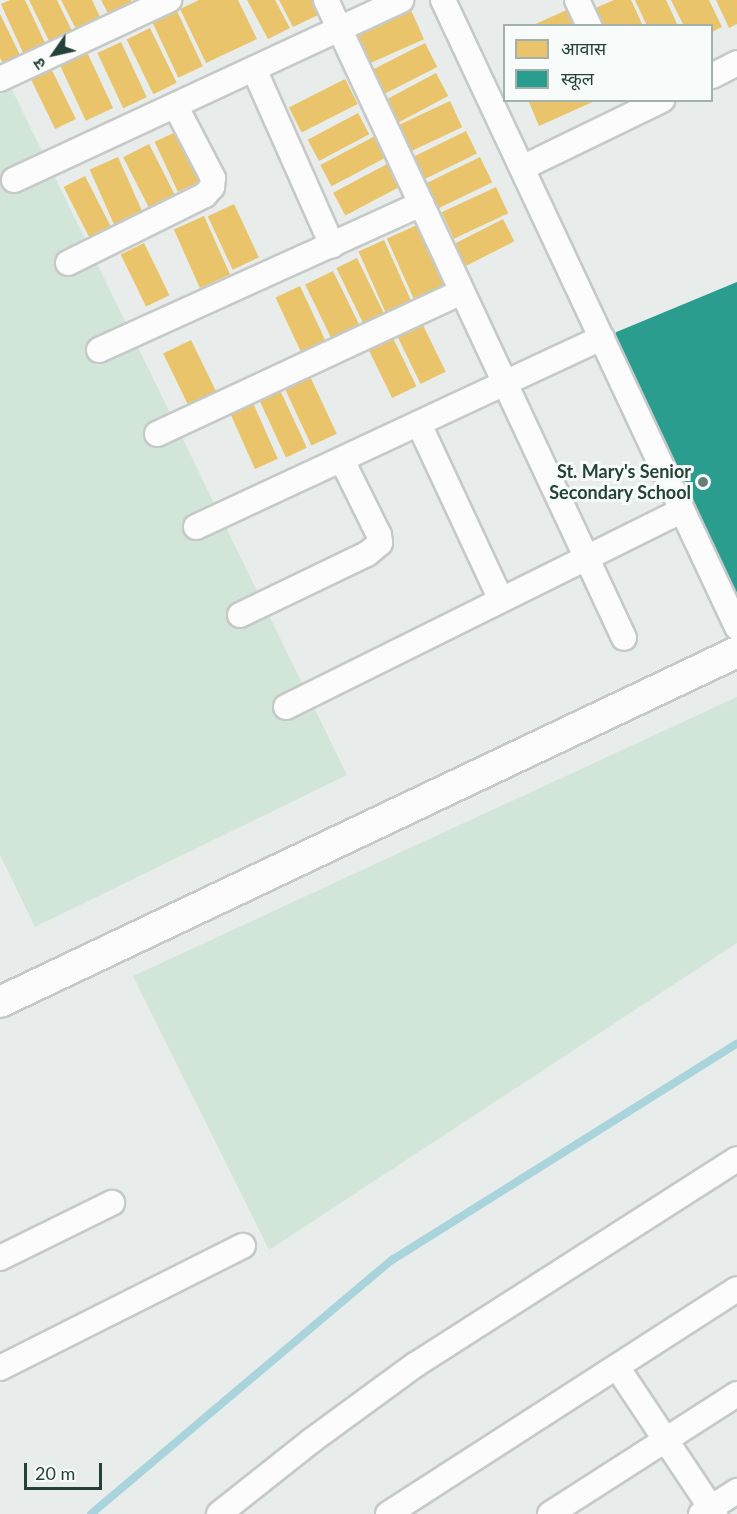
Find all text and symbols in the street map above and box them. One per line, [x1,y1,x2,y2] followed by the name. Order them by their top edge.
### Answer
[24,24,84,84] north arrow
[503,24,713,102] legend
[561,37,606,59] text: आवास
[28,55,49,74] text: उ
[561,67,594,89] text: स्कूल
[549,461,691,504] place label: St. Mary's Senior Secondary School
[696,475,710,489] marker: St. Mary's Senior Secondary School
[27,1451,105,1489] scale bar
[35,1462,75,1484] text: 20 m

